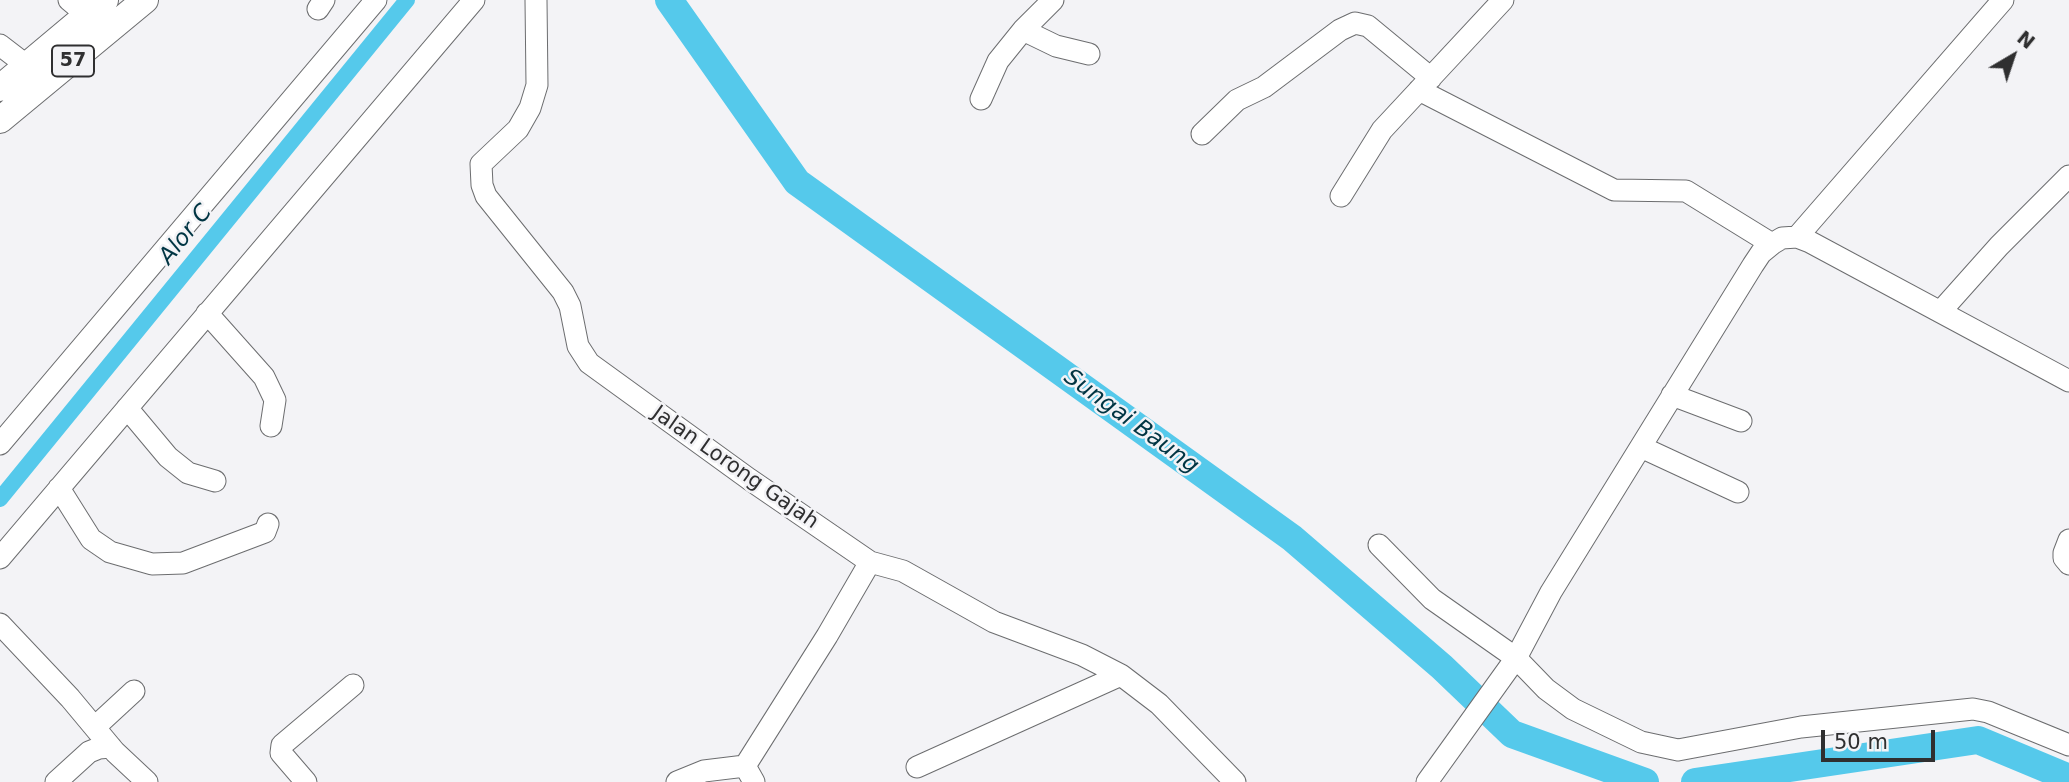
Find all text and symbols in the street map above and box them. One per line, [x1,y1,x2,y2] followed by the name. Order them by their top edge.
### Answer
[1978,21,2048,91] north arrow
[2013,26,2039,53] text: N
[52,45,94,76] road number: 57
[154,199,218,271] water label: Alor C
[1058,364,1204,480] water label: Sungai Baung
[647,401,823,535] street label: Jalan Lorong Gajah
[1824,716,1938,760] scale bar
[1834,730,1888,754] text: 50 m

